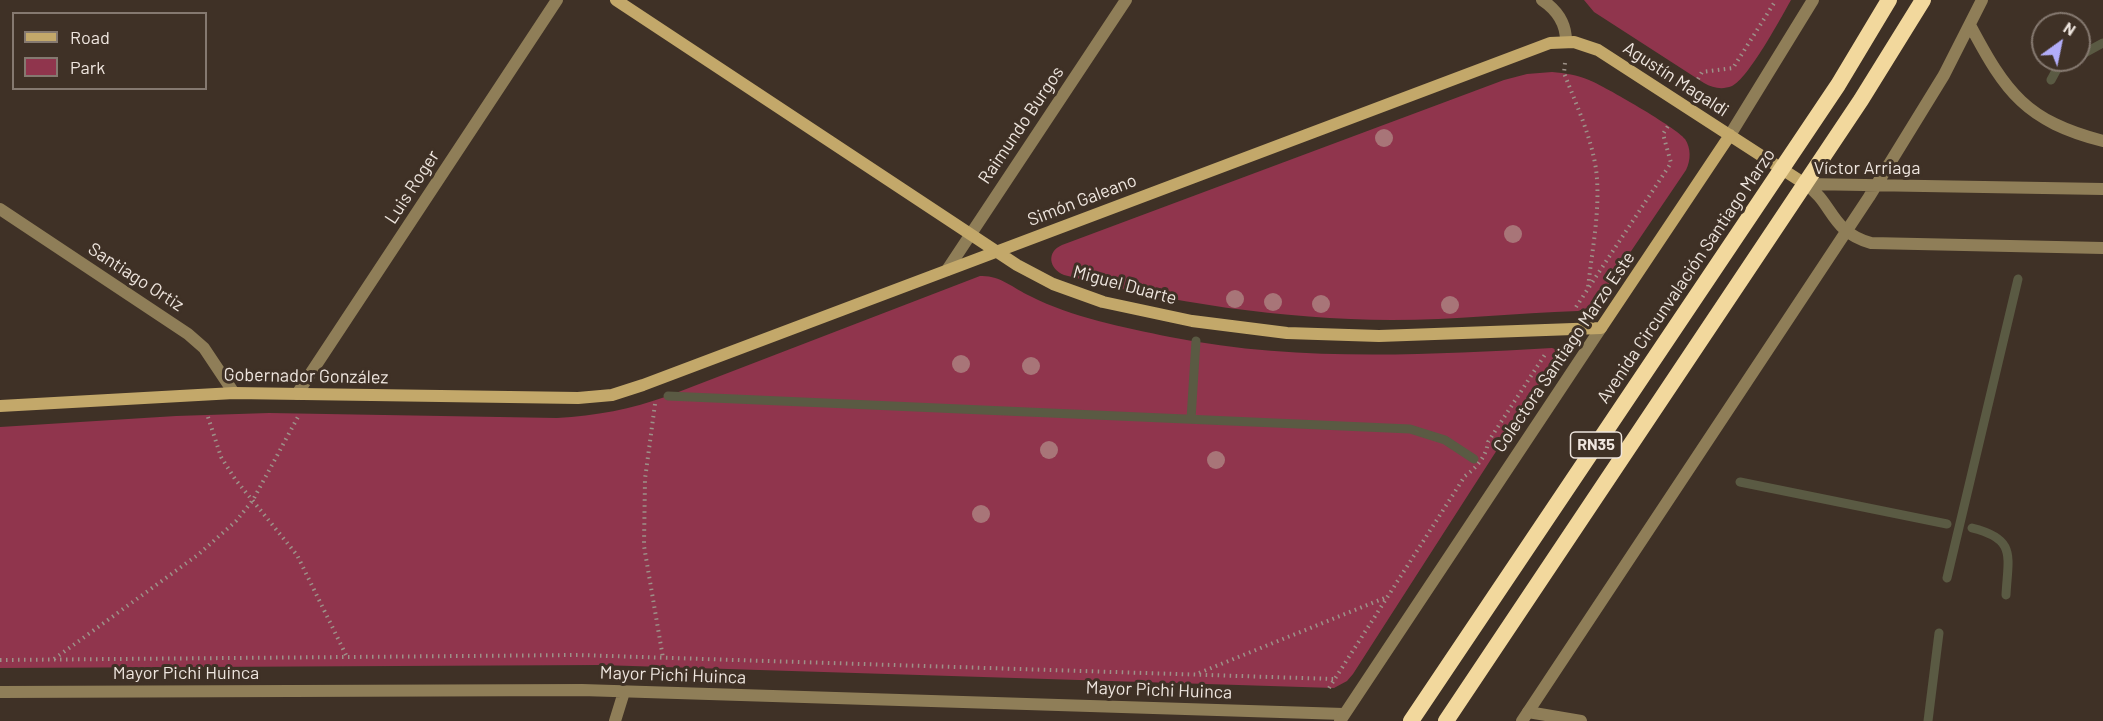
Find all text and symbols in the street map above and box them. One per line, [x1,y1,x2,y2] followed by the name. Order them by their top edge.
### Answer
[12,12,207,90] legend
[2031,12,2091,72] north arrow
[2060,17,2080,39] text: N
[70,26,110,48] text: Road
[1619,37,1733,121] street label: Agustín Magaldi
[70,56,105,78] text: Park
[974,62,1068,188] street label: Raimundo Burgos
[1592,144,1780,408] street label: Avenida Circunvalación Santiago Marzo
[380,146,444,228] street label: Luis Roger
[1814,157,1920,179] street label: Víctor Arriaga
[1024,169,1140,231] street label: Simón Galeano
[84,238,188,316] street label: Santiago Ortiz
[1489,248,1639,456] street label: Colectora Santiago Marzo Este
[1071,261,1179,309] street label: Miguel Duarte
[223,364,389,388] street label: Gobernador González
[1570,432,1622,458] road number: RN35
[113,662,259,684] street label: Mayor Pichi Huinca
[599,662,747,688] street label: Mayor Pichi Huinca
[1085,677,1233,703] street label: Mayor Pichi Huinca

